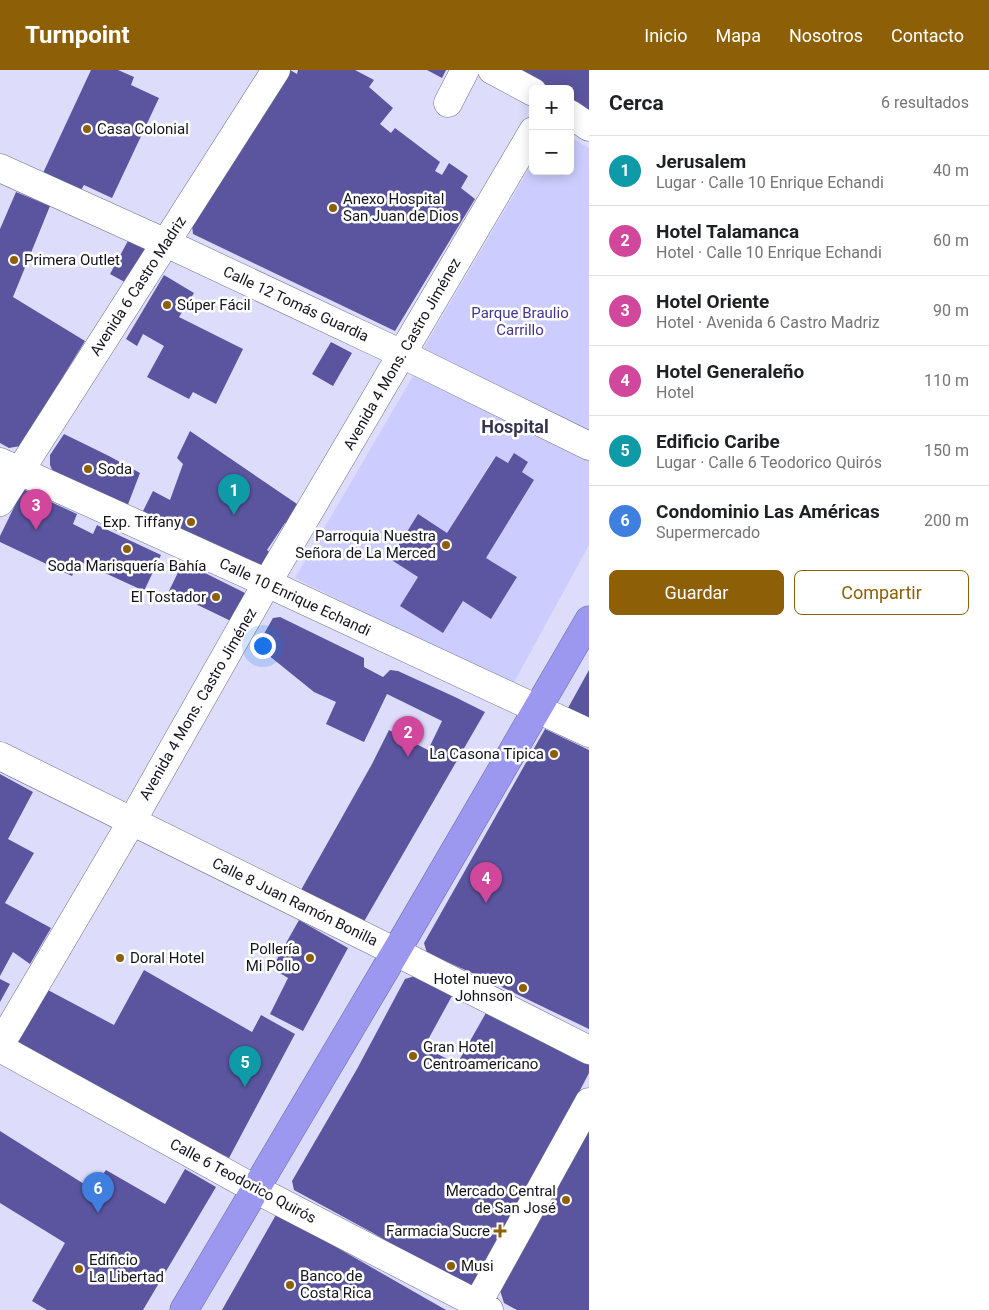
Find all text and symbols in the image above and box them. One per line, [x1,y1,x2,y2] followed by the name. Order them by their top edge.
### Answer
[25,21,130,49] text: Turnpoint
[644,25,688,46] text: Inicio
[716,25,761,46] text: Mapa
[789,25,863,46] text: Nosotros
[891,25,964,46] text: Contacto
[529,85,574,175] map controls
[529,85,574,130] button: +
[609,91,664,115] text: Cerca
[881,93,969,112] text: 6 resultados
[97,120,189,138] place label: Casa Colonial
[81,123,93,135] marker: Casa Colonial
[529,130,574,175] button: −
[656,150,746,173] text: Jerusalem
[620,161,630,180] text: 1
[933,161,969,180] text: 40 m
[656,173,884,192] text: Lugar · Calle 10 Enrique Echandi
[343,190,459,225] place label: Anexo Hospital San Juan de Dios
[327,202,339,214] marker: Anexo Hospital San Juan de Dios
[86,213,190,359] street label: Avenida 6 Castro Madriz
[656,220,799,243] text: Hotel Talamanca
[620,231,630,250] text: 2
[933,231,969,250] text: 60 m
[656,243,882,262] text: Hotel · Calle 10 Enrique Echandi
[24,251,120,269] place label: Primera Outlet
[8,254,20,266] marker: Primera Outlet
[340,255,464,453] street label: Avenida 4 Mons. Castro Jiménez
[220,262,372,346] street label: Calle 12 Tomás Guardia
[656,290,769,313] text: Hotel Oriente
[177,296,251,314] place label: Súper Fácil
[161,299,173,311] marker: Súper Fácil
[620,301,630,320] text: 3
[933,301,969,320] text: 90 m
[471,304,569,339] park label: Parque Braulio Carrillo
[656,313,880,332] text: Hotel · Avenida 6 Castro Madriz
[656,360,804,383] text: Hotel Generaleño
[620,371,630,390] text: 4
[924,371,969,390] text: 110 m
[656,383,694,402] text: Hotel
[481,416,549,437] district label: Hospital
[656,430,780,453] text: Edificio Caribe
[620,441,630,460] text: 5
[924,441,969,460] text: 150 m
[656,453,882,472] text: Lugar · Calle 6 Teodorico Quirós
[98,460,132,478] place label: Soda
[82,463,94,475] marker: Soda
[218,474,250,515] pin: 1
[20,489,52,530] pin: 3
[656,500,880,523] text: Condominio Las Américas
[620,511,630,530] text: 6
[924,511,969,530] text: 200 m
[103,513,181,531] place label: Exp. Tiffany
[185,516,197,528] marker: Exp. Tiffany
[656,523,760,542] text: Supermercado
[295,527,436,562] place label: Parroquia Nuestra Señora de La Merced
[440,539,452,551] marker: Parroquia Nuestra Señora de La Merced
[121,543,133,555] marker: Soda Marisquería Bahía
[217,554,373,640] street label: Calle 10 Enrique Echandi
[48,557,206,575] place label: Soda Marisquería Bahía
[609,570,784,615] button: Guardar
[794,570,969,615] button: Compartir
[131,588,206,606] place label: El Tostador
[210,591,222,603] marker: El Tostador
[136,605,260,803] street label: Avenida 4 Mons. Castro Jiménez
[250,633,276,659] your location
[392,716,424,757] pin: 2
[429,745,544,763] place label: La Casona Tipica
[548,748,560,760] marker: La Casona Tipica
[209,854,381,950] street label: Calle 8 Juan Ramón Bonilla
[470,862,502,903] pin: 4
[246,940,300,975] place label: Pollería Mi Pollo
[130,949,204,967] place label: Doral Hotel
[114,952,126,964] marker: Doral Hotel
[304,952,316,964] marker: Pollería Mi Pollo
[433,970,513,1005] place label: Hotel nuevo Johnson
[517,982,529,994] marker: Hotel nuevo Johnson
[423,1038,538,1073] place label: Gran Hotel Centroamericano
[229,1046,261,1087] pin: 5
[407,1050,419,1062] marker: Gran Hotel Centroamericano
[167,1135,319,1227] street label: Calle 6 Teodorico Quirós
[82,1172,114,1213] pin: 6
[446,1182,556,1217] place label: Mercado Central de San José
[560,1194,572,1206] marker: Mercado Central de San José
[386,1222,490,1240] place label: Farmacia Sucre
[494,1225,506,1237] marker: Farmacia Sucre
[89,1251,164,1286] place label: Edificio La Libertad
[461,1257,494,1275] place label: Musi
[445,1260,457,1272] marker: Musi
[73,1263,85,1275] marker: Edificio La Libertad
[300,1267,372,1302] place label: Banco de Costa Rica
[284,1279,296,1291] marker: Banco de Costa Rica

